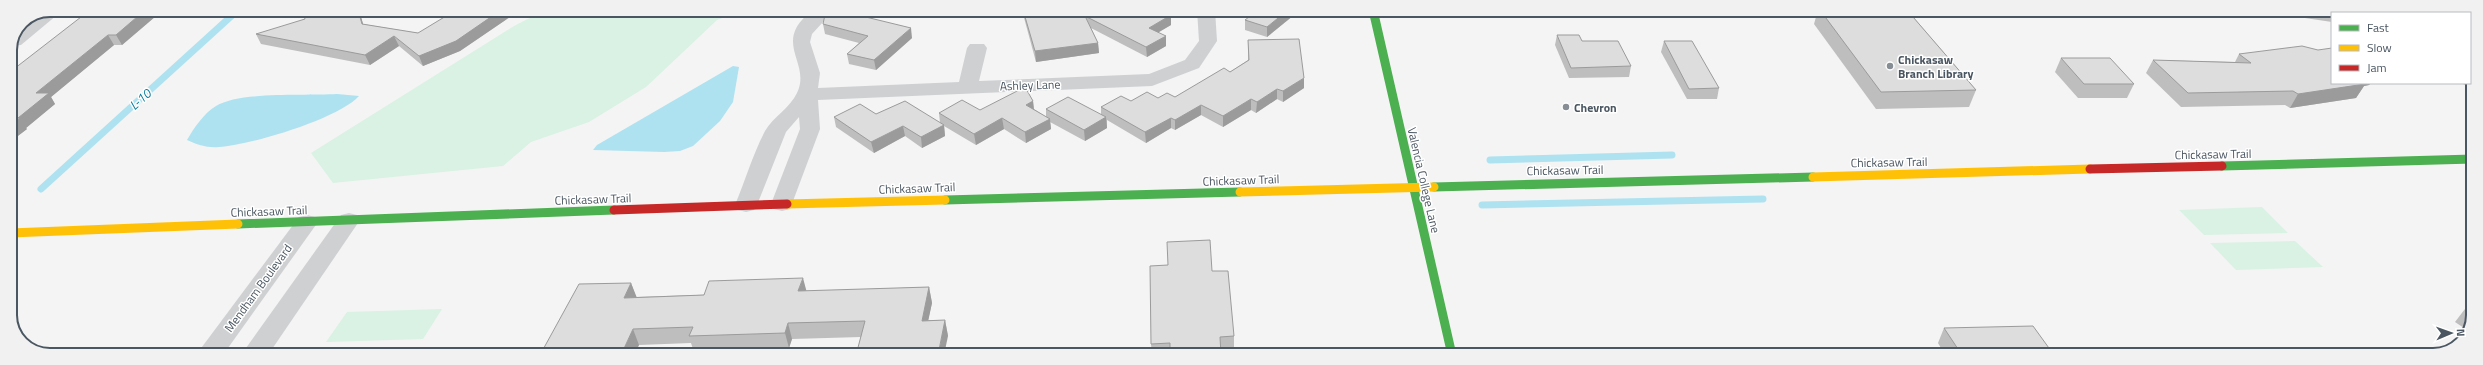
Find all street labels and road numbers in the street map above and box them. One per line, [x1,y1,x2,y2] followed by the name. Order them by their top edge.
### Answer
[999,74,1061,96] street label: Ashley Lane
[1403,125,1445,235] street label: Valencia College Lane
[2174,144,2252,164] street label: Chickasaw Trail
[1850,152,1928,172] street label: Chickasaw Trail
[1526,160,1604,180] street label: Chickasaw Trail
[1202,169,1280,191] street label: Chickasaw Trail
[878,177,956,199] street label: Chickasaw Trail
[554,188,632,210] street label: Chickasaw Trail
[230,200,308,222] street label: Chickasaw Trail
[219,240,297,336] street label: Mendham Boulevard

